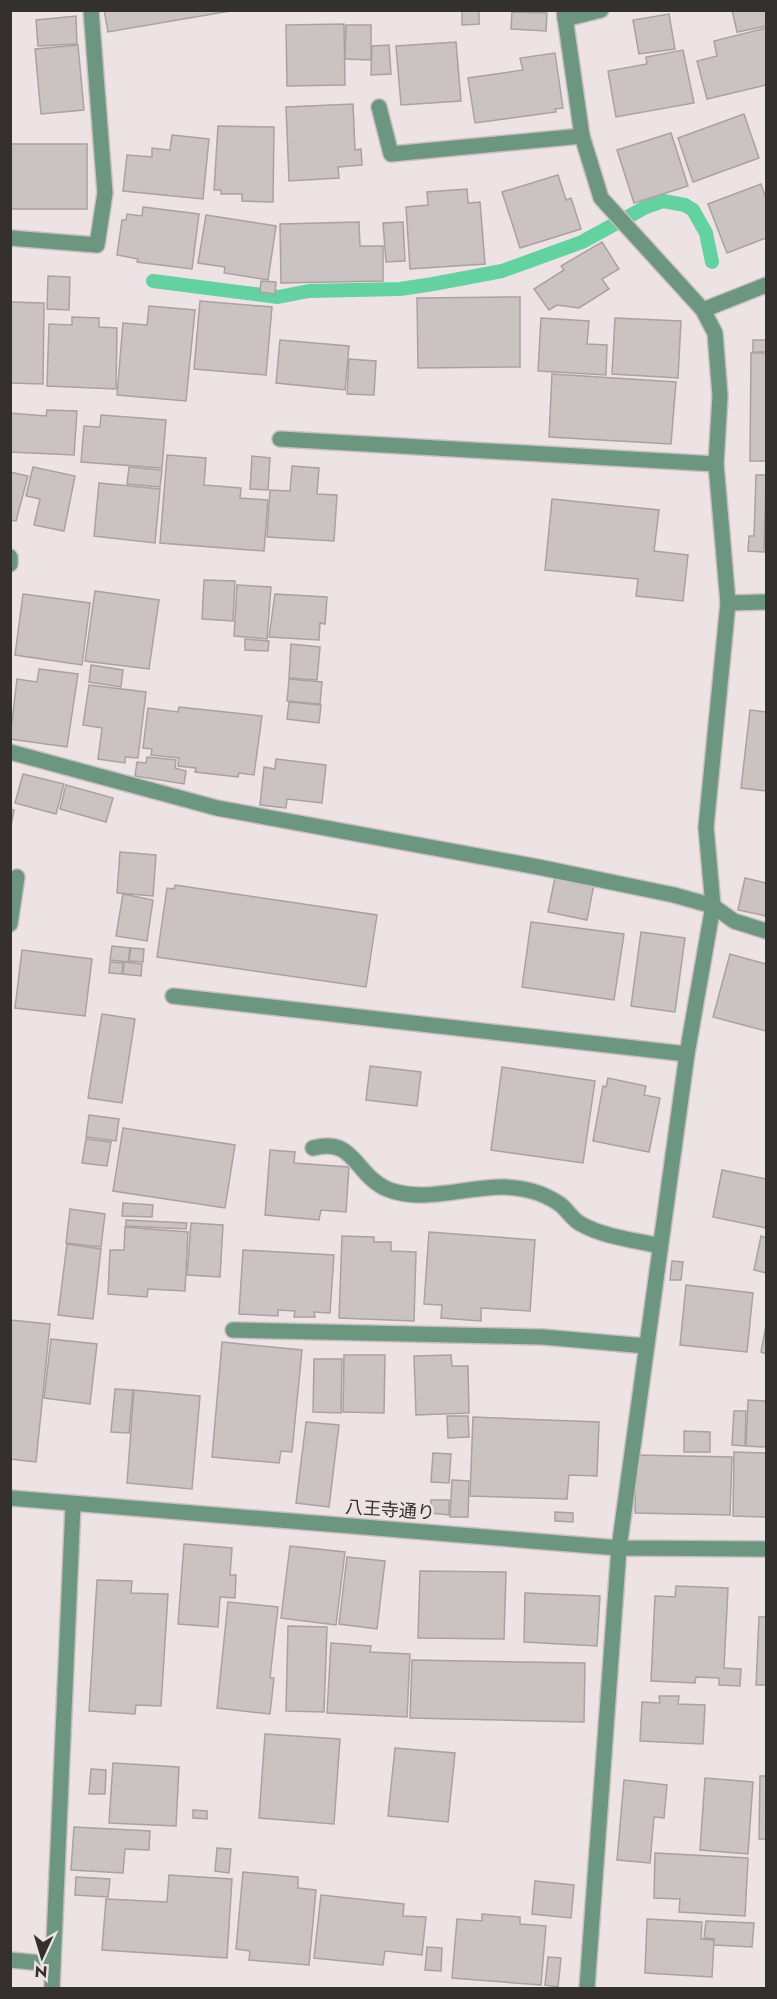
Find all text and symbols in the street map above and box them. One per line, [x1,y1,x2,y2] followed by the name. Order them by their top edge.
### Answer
[344,1494,436,1526] street label: 八王寺通り
[12,1927,72,1987] north arrow
[34,1960,48,1983] text: N

